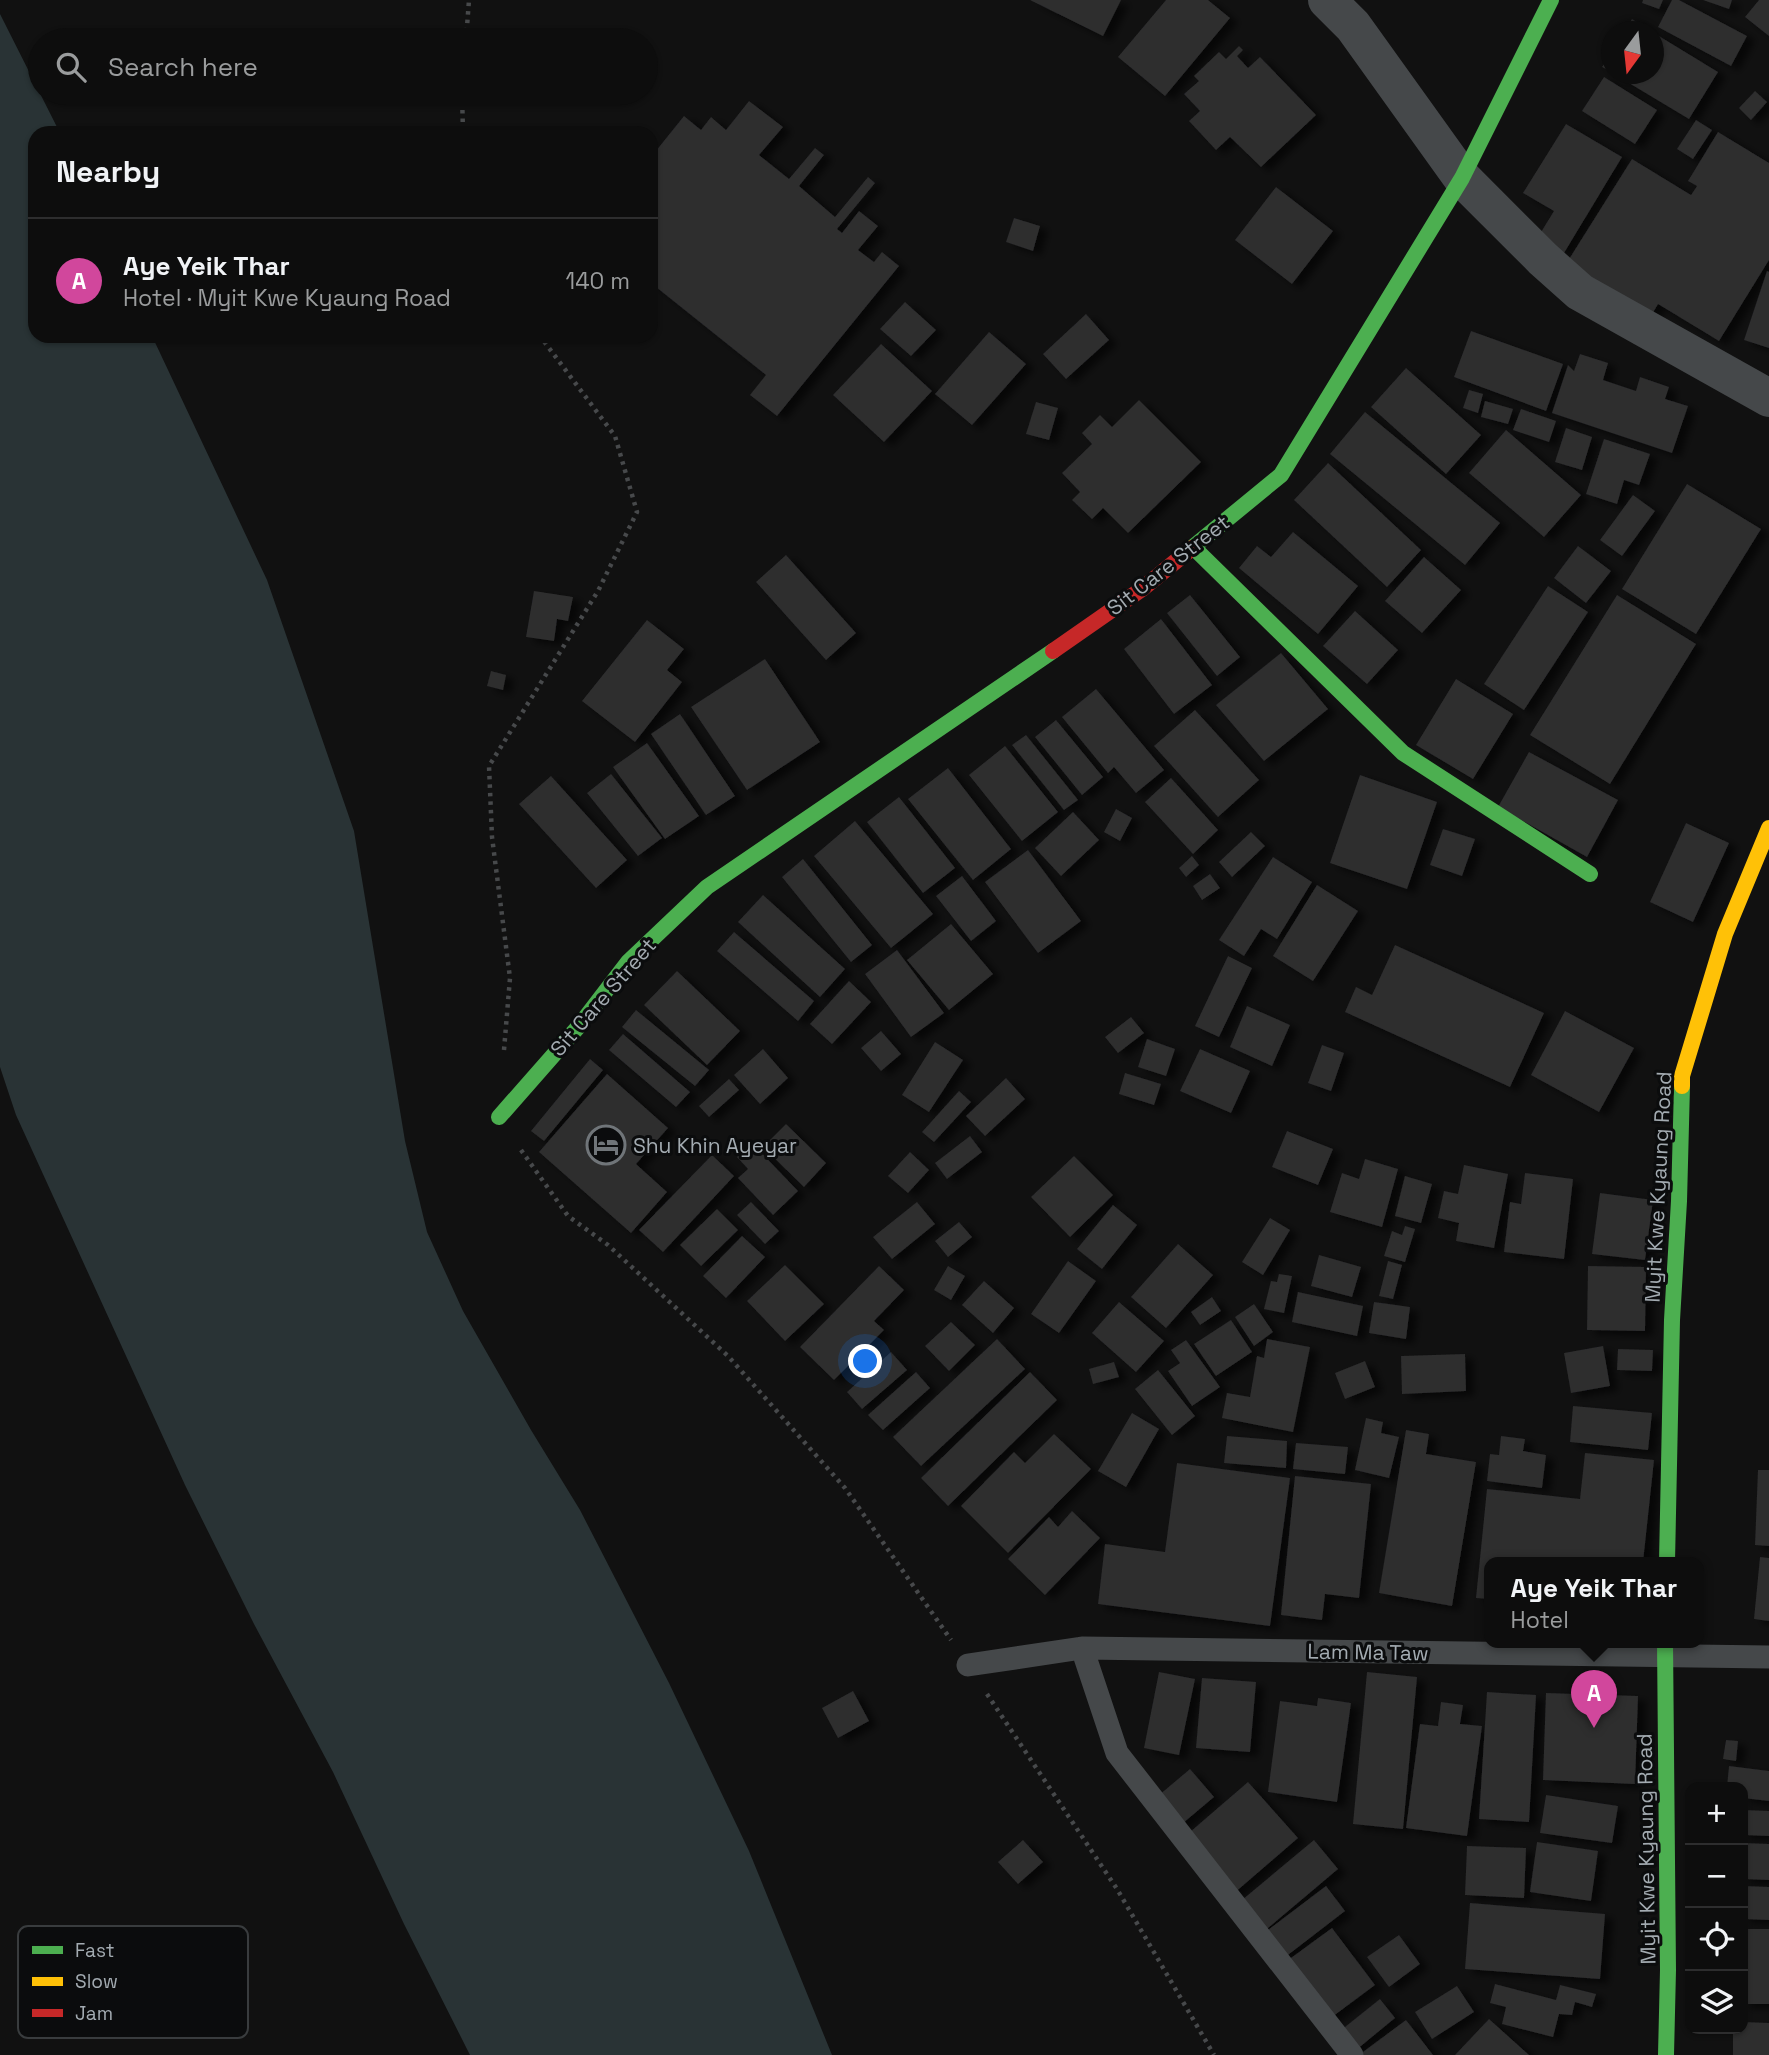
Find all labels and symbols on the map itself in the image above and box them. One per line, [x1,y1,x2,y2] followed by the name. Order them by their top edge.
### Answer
[1601,21,1664,84] north arrow
[1101,509,1235,621] street label: Sit Care Street
[544,932,662,1062] street label: Sit Care Street
[1638,1071,1678,1303] street label: Myit Kwe Kyaung Road
[585,1124,627,1166] hotel icon: Shu Khin Ayeyar
[633,1132,797,1159] place label: Shu Khin Ayeyar
[848,1344,882,1378] your location
[1307,1637,1429,1667] street label: Lam Ma Taw
[1571,1670,1617,1728] pin: A
[1630,1733,1662,1965] street label: Myit Kwe Kyaung Road
[18,1926,248,2038] legend
[75,1938,115,1963] text: Fast
[75,1969,118,1994] text: Slow
[75,2001,113,2026] text: Jam

